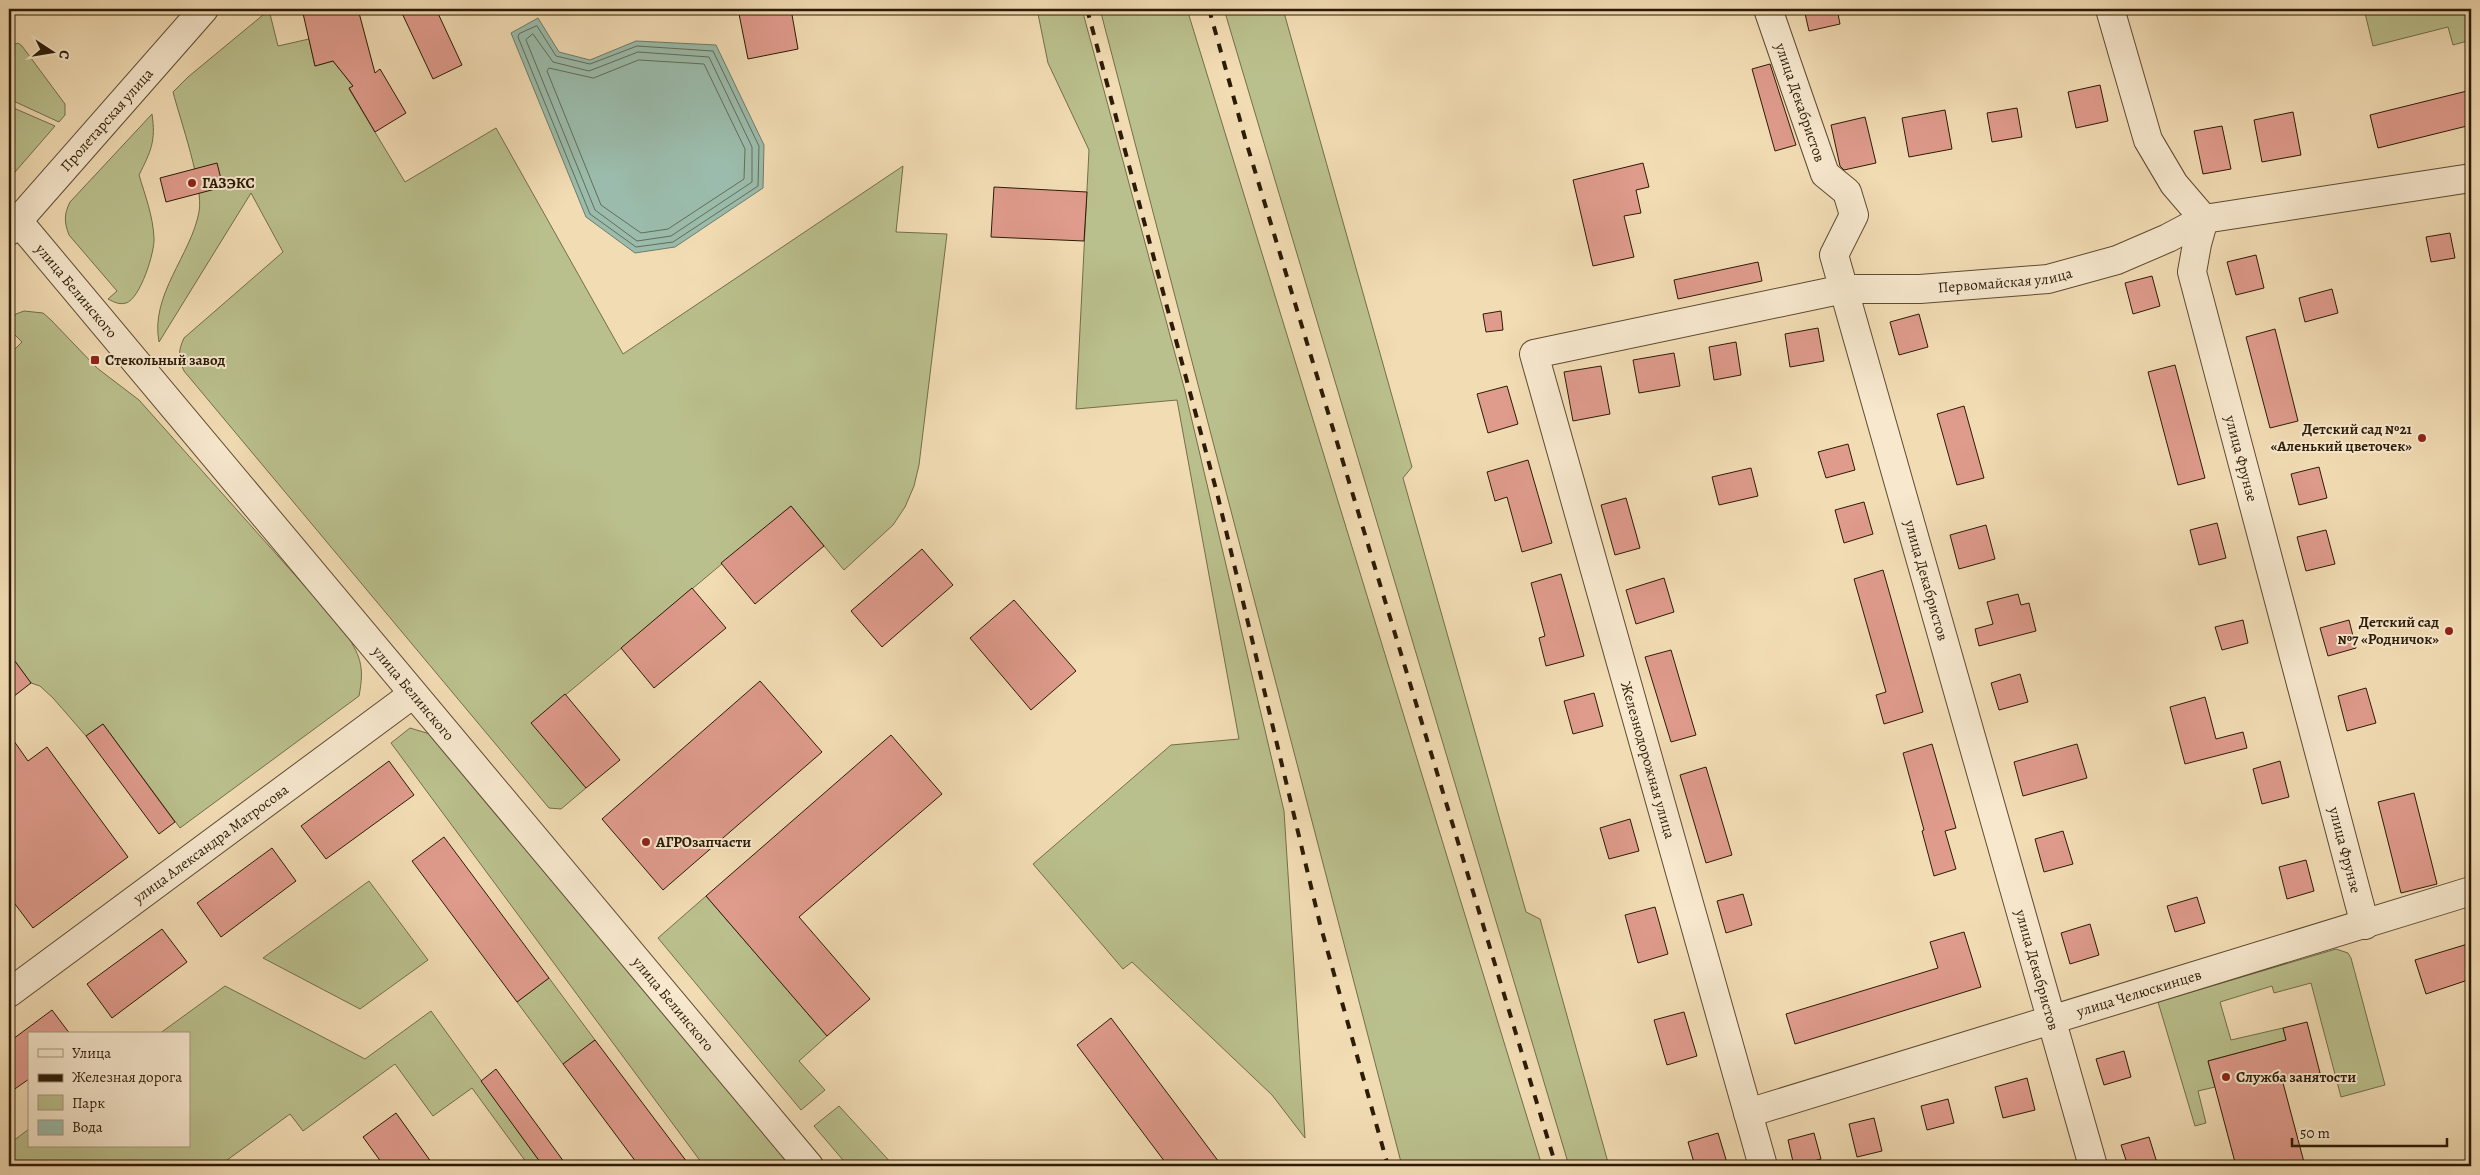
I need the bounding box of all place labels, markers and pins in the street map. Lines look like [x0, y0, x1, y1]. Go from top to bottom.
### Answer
place label: ГАЗЭКС [202, 173, 255, 193]
marker: ГАЗЭКС [186, 177, 198, 189]
place label: Стекольный завод [105, 350, 226, 370]
marker: Стекольный завод [89, 354, 101, 366]
place label: Детский сад №21 «Аленький цветочек» [2270, 419, 2413, 456]
marker: Детский сад №21 «Аленький цветочек» [2416, 432, 2428, 444]
place label: Детский сад №7 «Родничок» [2337, 612, 2439, 649]
marker: Детский сад №7 «Родничок» [2443, 625, 2455, 637]
place label: АГРОзапчасти [655, 832, 751, 852]
marker: АГРОзапчасти [640, 836, 652, 848]
place label: Служба занятости [2236, 1067, 2356, 1087]
marker: Служба занятости [2220, 1071, 2232, 1083]

